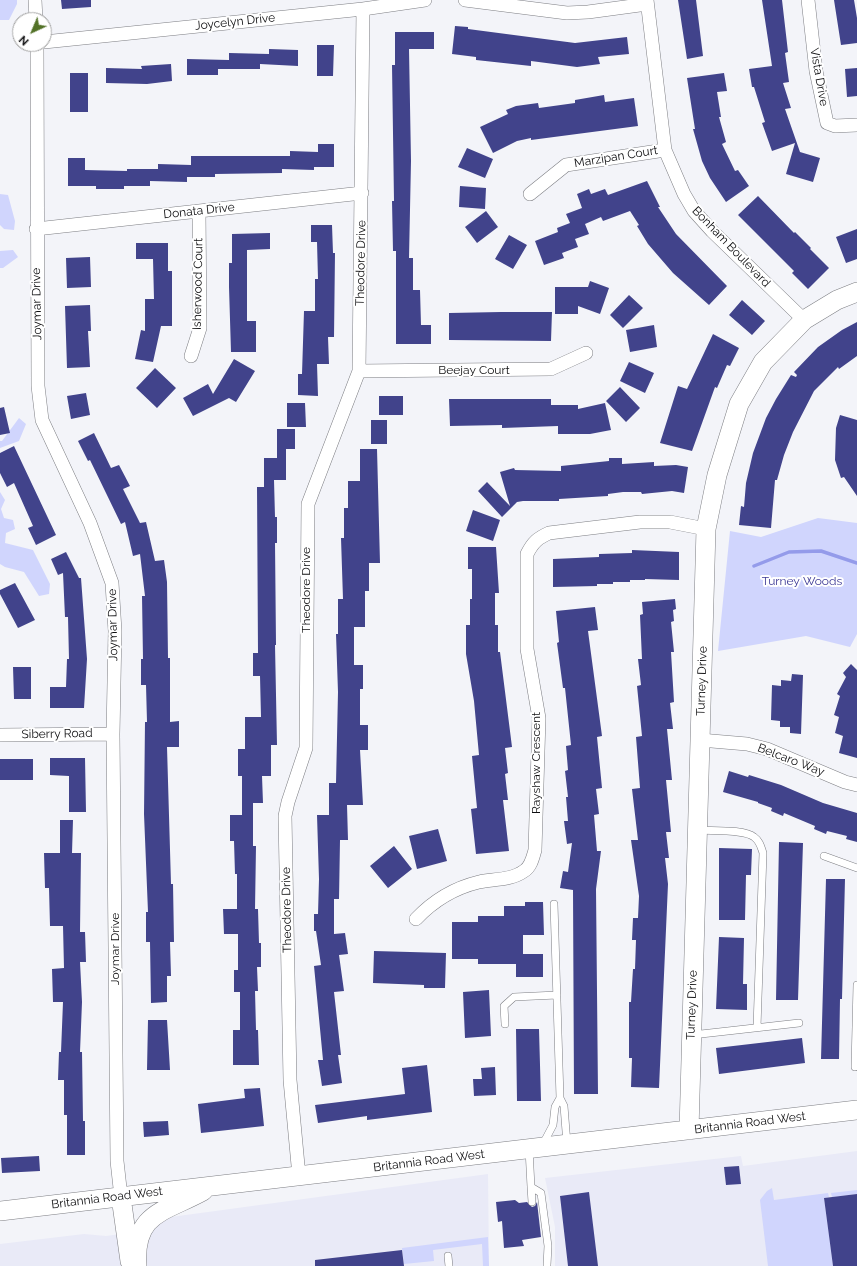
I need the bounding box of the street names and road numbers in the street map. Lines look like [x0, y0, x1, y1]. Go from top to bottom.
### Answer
street label: Joycelyn Drive [194, 11, 276, 33]
street label: Vista Drive [807, 47, 831, 107]
street label: Marzipan Court [573, 143, 659, 171]
street label: Donata Drive [163, 200, 235, 222]
street label: Bonham Boulevard [689, 204, 773, 290]
street label: Theodore Drive [353, 220, 369, 306]
street label: Isherwood Court [190, 238, 206, 330]
street label: Joymar Drive [29, 268, 45, 340]
street label: Beejay Court [438, 363, 510, 377]
street label: Theodore Drive [299, 547, 313, 633]
street label: Joymar Drive [105, 589, 121, 661]
street label: Turney Drive [694, 646, 710, 716]
street label: Rayshaw Crescent [529, 712, 543, 814]
street label: Siberry Road [21, 726, 93, 742]
street label: Belcaro Way [756, 741, 826, 779]
street label: Theodore Drive [279, 867, 295, 953]
street label: Joymar Drive [108, 913, 122, 985]
street label: Turney Drive [684, 970, 700, 1040]
street label: Britannia Road West [694, 1109, 806, 1137]
street label: Britannia Road West [373, 1147, 485, 1175]
street label: Britannia Road West [51, 1184, 163, 1212]

